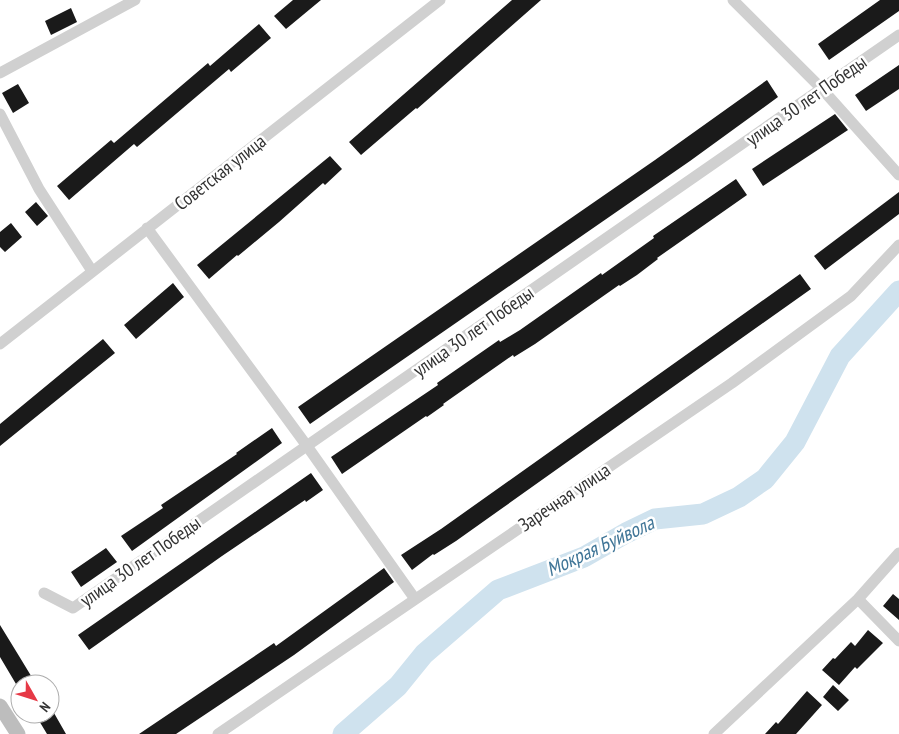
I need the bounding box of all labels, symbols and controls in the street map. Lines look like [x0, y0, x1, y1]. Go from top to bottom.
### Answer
street label: улица 30 лет Победы [741, 49, 871, 151]
street label: Советская улица [169, 129, 271, 215]
street label: улица 30 лет Победы [408, 280, 538, 382]
street label: Заречная улица [514, 458, 614, 536]
water label: Мокрая Буйвола [542, 509, 659, 582]
street label: улица 30 лет Победы [75, 510, 205, 612]
north arrow [10, 674, 60, 724]
text: N [36, 699, 54, 716]

